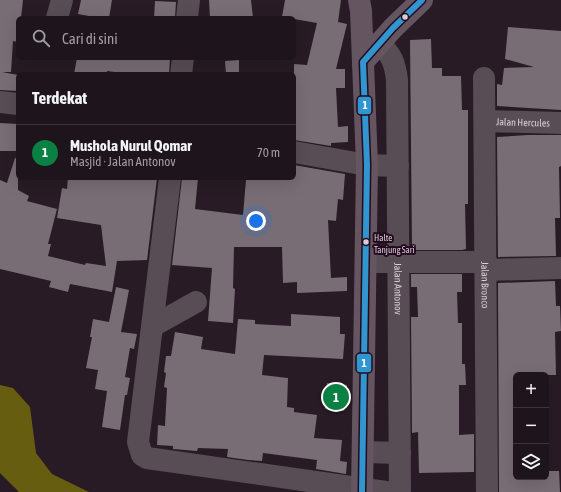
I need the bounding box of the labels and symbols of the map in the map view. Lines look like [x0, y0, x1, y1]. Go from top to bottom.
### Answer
unlabelled marker [400, 12, 410, 22]
line badge: 1 [357, 96, 372, 115]
text: 1 [362, 99, 368, 111]
street label: Jalan Hercules [496, 116, 551, 129]
your location [246, 211, 266, 231]
place label: Halte Tanjung Sari [374, 233, 414, 255]
marker: Halte Tanjung Sari [361, 237, 371, 247]
street label: Jalan Bronco [479, 261, 491, 309]
street label: Jalan Antonov [392, 263, 404, 315]
line badge: 1 [356, 353, 372, 373]
text: 1 [361, 357, 367, 369]
pin: 1 [323, 382, 349, 412]

